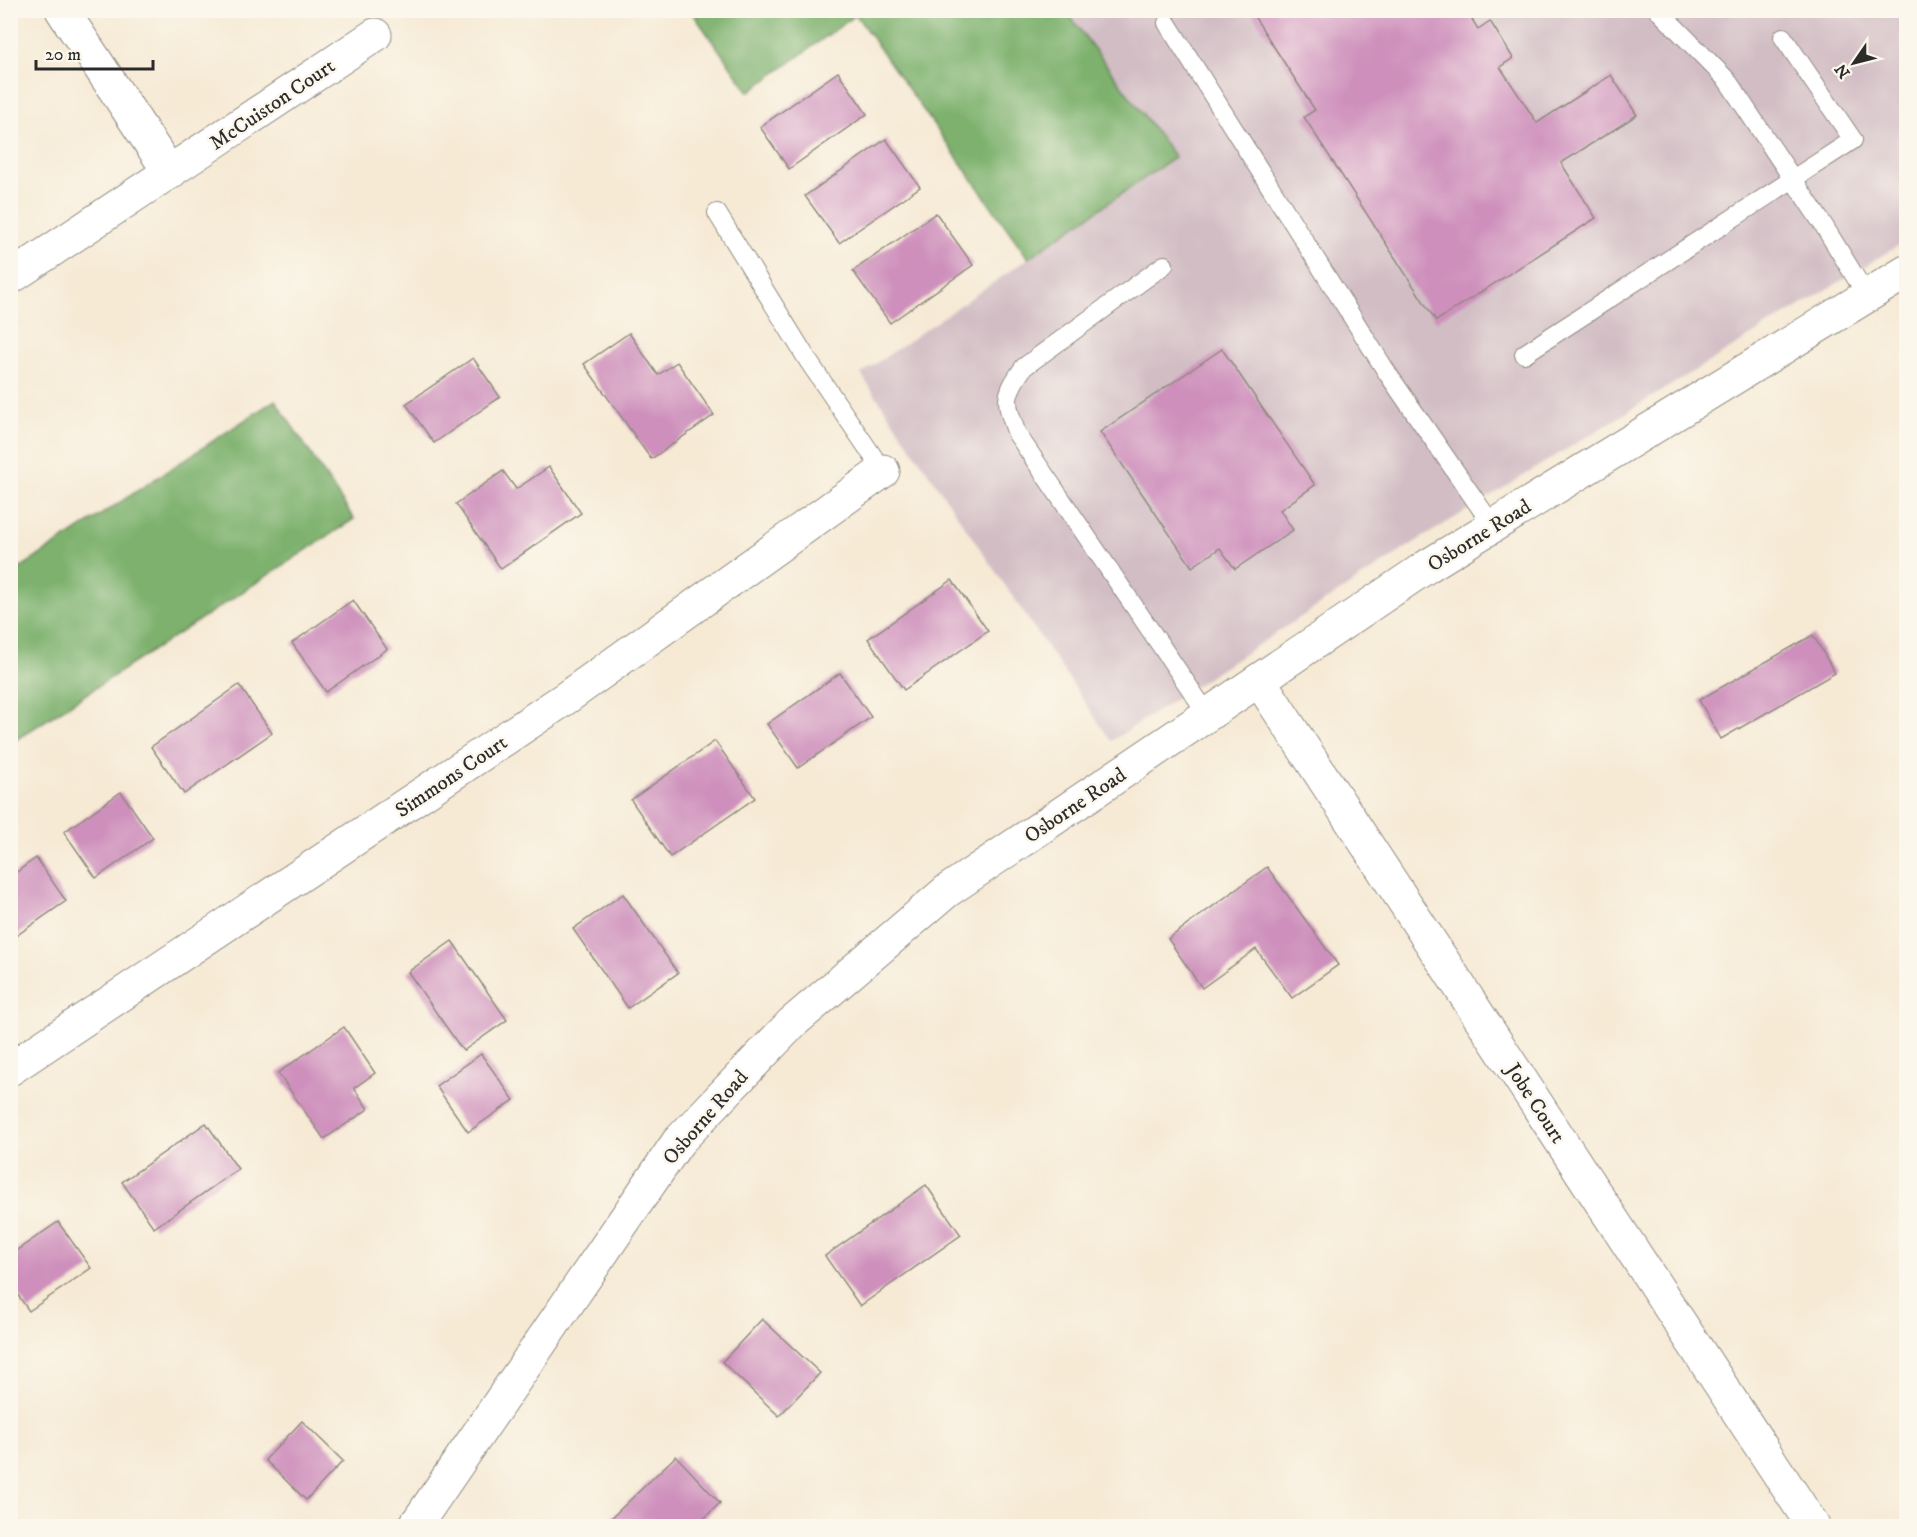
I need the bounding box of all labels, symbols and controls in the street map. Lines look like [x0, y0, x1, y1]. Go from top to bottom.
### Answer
scale bar [36, 33, 153, 71]
north arrow [1824, 33, 1884, 93]
text: 20 m [45, 44, 81, 66]
street label: McCuiston Court [205, 53, 340, 156]
text: N [1831, 60, 1854, 82]
street label: Osborne Road [1423, 493, 1537, 578]
street label: Simmons Court [391, 730, 513, 824]
street label: Osborne Road [1020, 762, 1132, 849]
street label: Jobe Court [1499, 1057, 1571, 1149]
street label: Osborne Road [657, 1064, 754, 1170]

